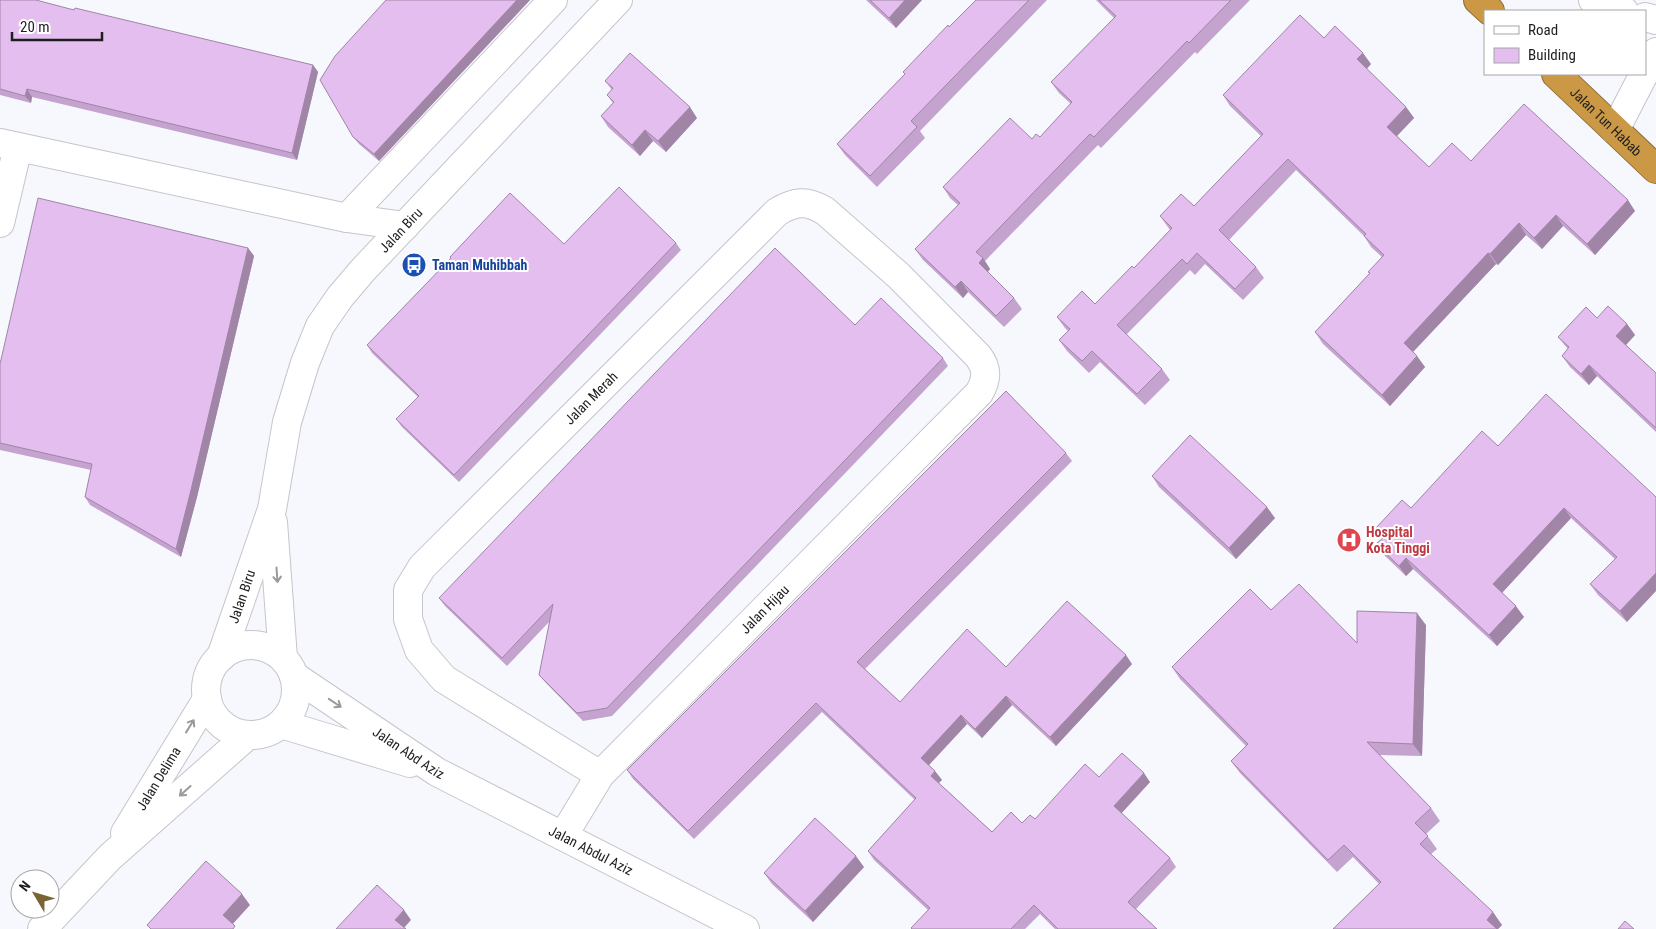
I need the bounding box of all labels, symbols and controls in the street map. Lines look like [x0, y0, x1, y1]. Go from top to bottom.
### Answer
scale bar [12, 10, 102, 42]
legend [1484, 10, 1646, 75]
text: 20 m [20, 18, 50, 36]
text: Road [1528, 21, 1558, 39]
text: Building [1528, 46, 1576, 64]
street label: Jalan Tun Habab [1567, 84, 1645, 159]
street label: Jalan Biru [376, 204, 425, 256]
bus stop icon: Taman Muhibbah [401, 252, 427, 278]
place label: Taman Muhibbah [432, 257, 528, 273]
street label: Jalan Merah [561, 368, 621, 428]
place label: Hospital Kota Tinggi [1366, 524, 1430, 556]
hospital icon: Hospital Kota Tinggi [1336, 527, 1362, 553]
one-way arrow [272, 567, 282, 583]
street label: Jalan Biru [225, 568, 258, 625]
street label: Jalan Hijau [737, 581, 792, 637]
one-way arrow [327, 699, 341, 709]
one-way arrow [186, 720, 196, 734]
street label: Jalan Abd Aziz [370, 723, 447, 782]
street label: Jalan Delima [133, 744, 184, 813]
one-way arrow [179, 785, 192, 796]
street label: Jalan Abdul Aziz [546, 822, 636, 879]
north arrow [10, 869, 60, 919]
text: N [16, 878, 34, 894]

